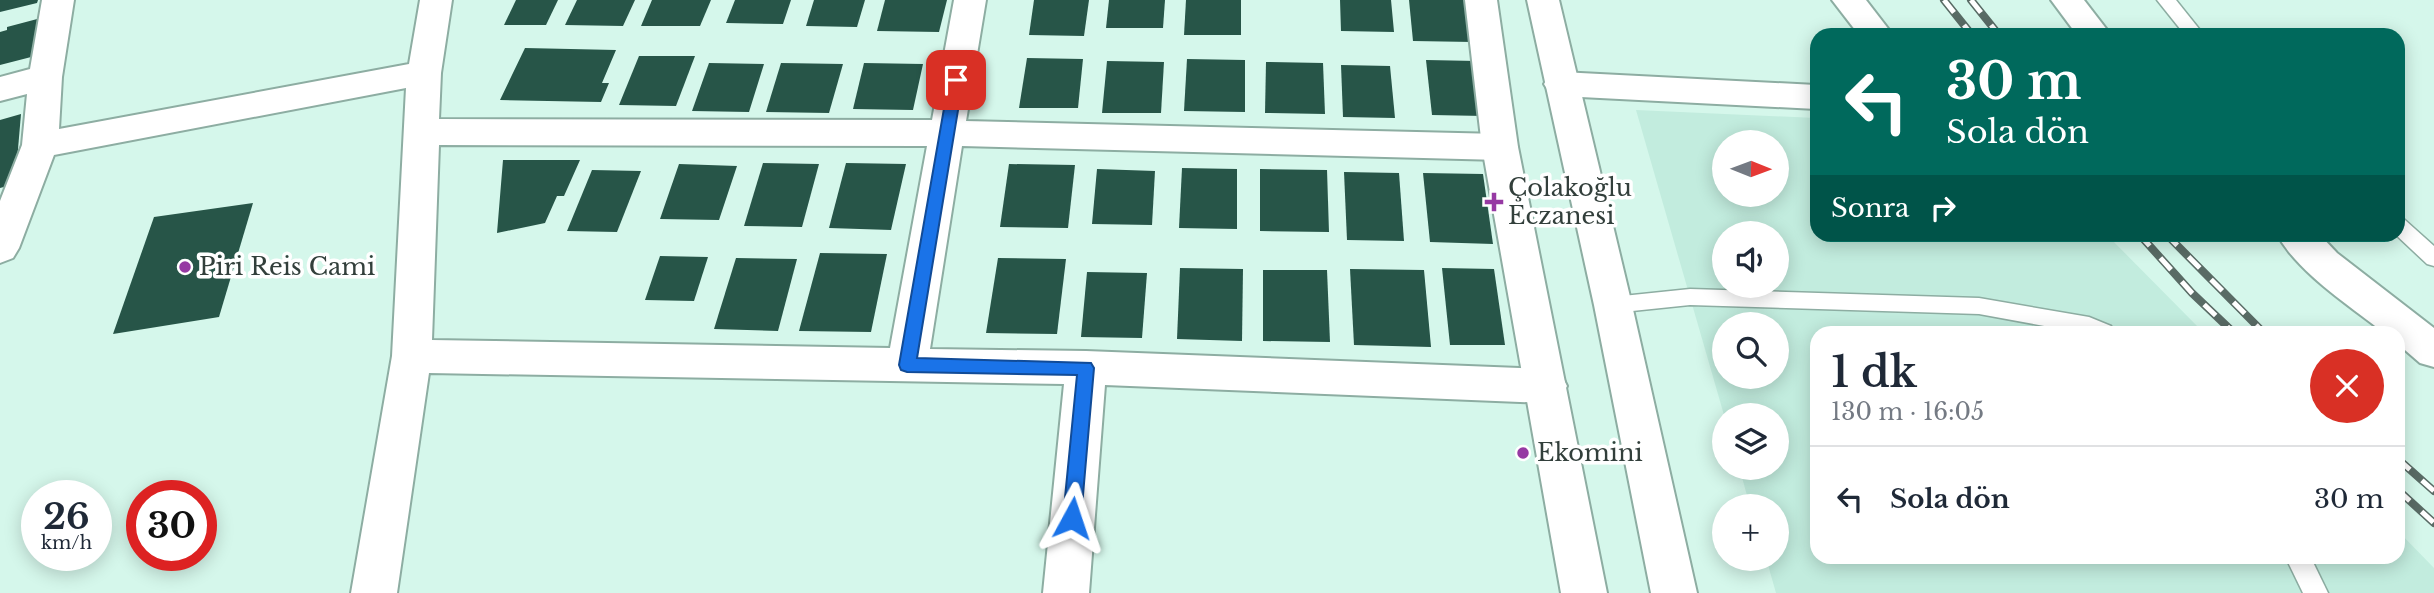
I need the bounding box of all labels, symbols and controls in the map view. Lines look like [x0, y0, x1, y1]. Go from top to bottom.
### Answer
pin [926, 50, 986, 110]
text: 30 m [1946, 51, 2081, 112]
icon: left [1831, 56, 1922, 147]
icon: arrive [937, 61, 975, 99]
text: Sola dön [1946, 112, 2089, 152]
north arrow [1712, 130, 1788, 206]
map controls [1712, 130, 1789, 571]
place label: Çolakoğlu Eczanesi [1508, 173, 1632, 230]
icon: right [1924, 189, 1962, 227]
text: Sonra [1831, 192, 1910, 224]
marker: Çolakoğlu Eczanesi [1486, 194, 1502, 210]
button: sound [1712, 221, 1789, 298]
place label: Piri Reis Cami [199, 252, 375, 281]
marker: Piri Reis Cami [177, 259, 193, 275]
button: search [1712, 312, 1789, 389]
text: 1 dk [1831, 346, 1917, 398]
button: close [2310, 349, 2384, 423]
text: 130 m · 16:05 [1831, 398, 1984, 426]
button: layers [1712, 403, 1789, 480]
place label: Ekomini [1537, 438, 1643, 467]
marker: Ekomini [1515, 445, 1531, 461]
speed limit sign: 30 [126, 480, 217, 571]
icon: left [1831, 480, 1869, 518]
position arrow [1035, 481, 1109, 555]
text: Sola dön [1890, 483, 2010, 515]
text: 30 m [2314, 483, 2384, 515]
button: + [1712, 494, 1789, 571]
text: 26 [43, 495, 90, 538]
text: km/h [41, 532, 92, 554]

